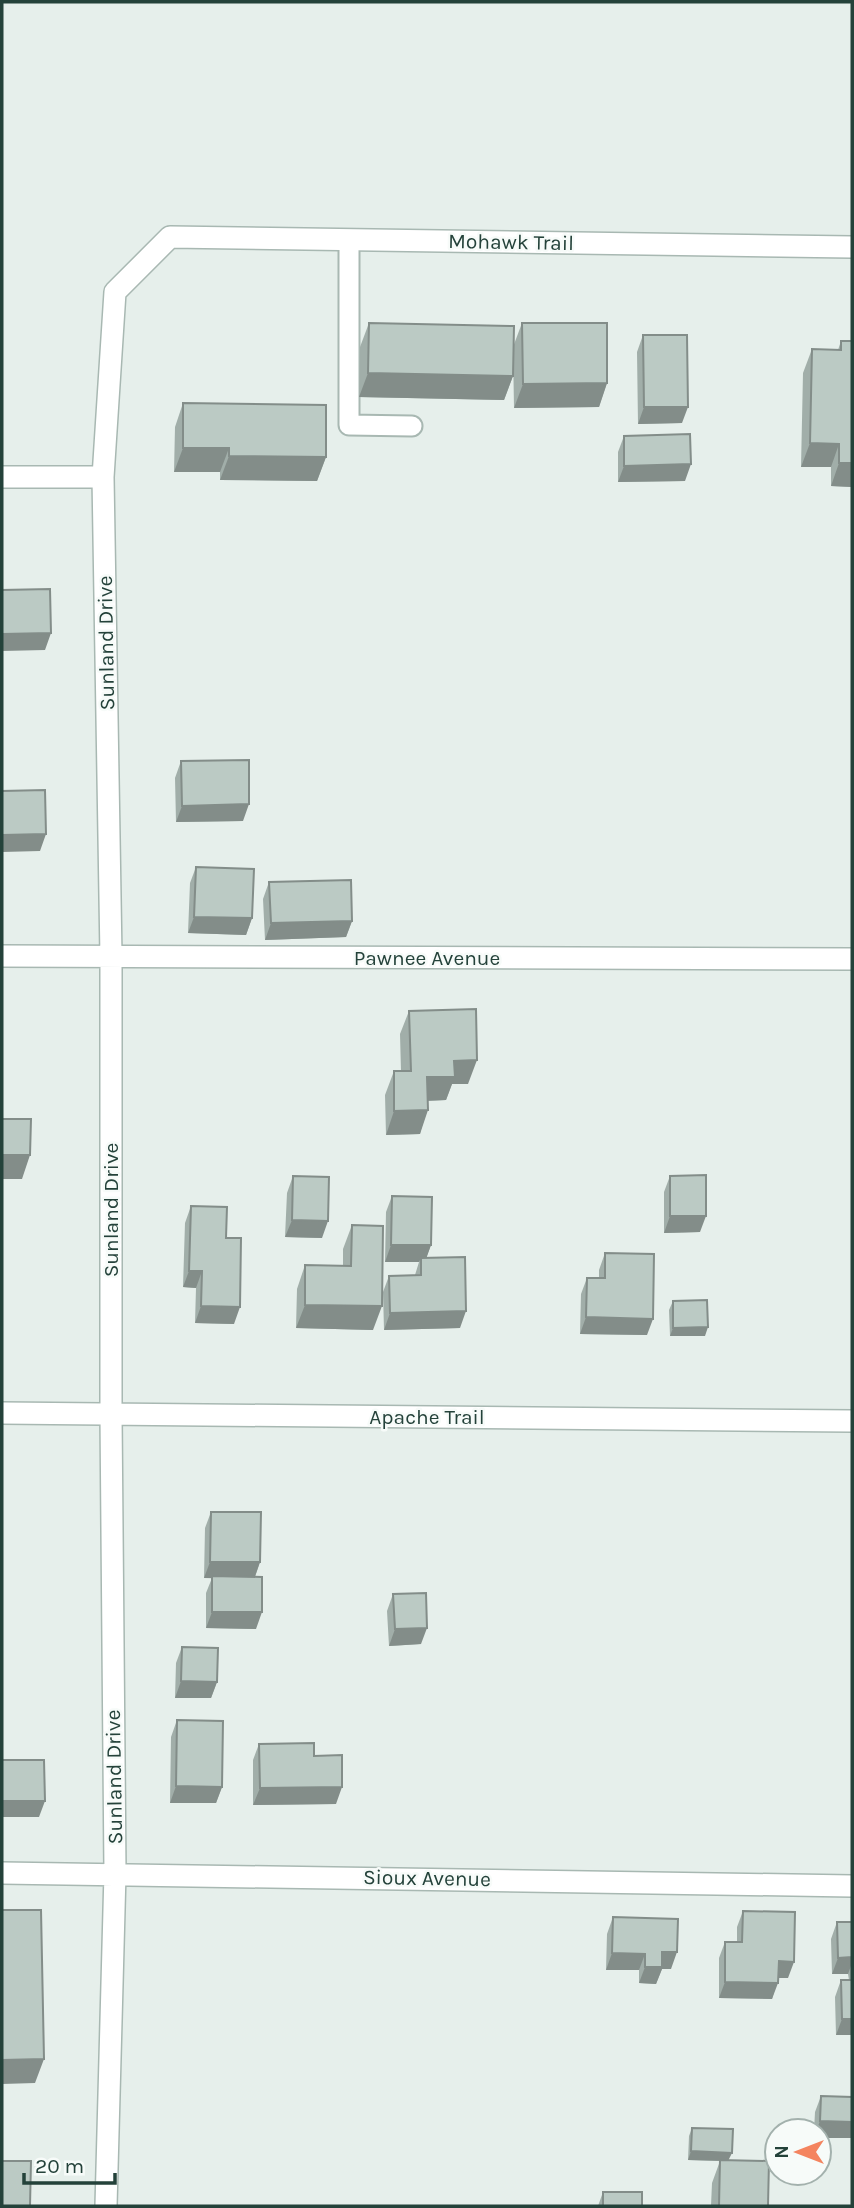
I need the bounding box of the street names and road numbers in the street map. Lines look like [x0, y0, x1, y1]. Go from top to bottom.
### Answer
street label: Mohawk Trail [448, 229, 574, 255]
street label: Sunland Drive [93, 575, 119, 711]
street label: Pawnee Avenue [354, 946, 500, 970]
street label: Sunland Drive [99, 1143, 123, 1277]
street label: Apache Trail [369, 1405, 485, 1429]
street label: Sunland Drive [101, 1709, 127, 1845]
street label: Sioux Avenue [363, 1865, 491, 1891]

